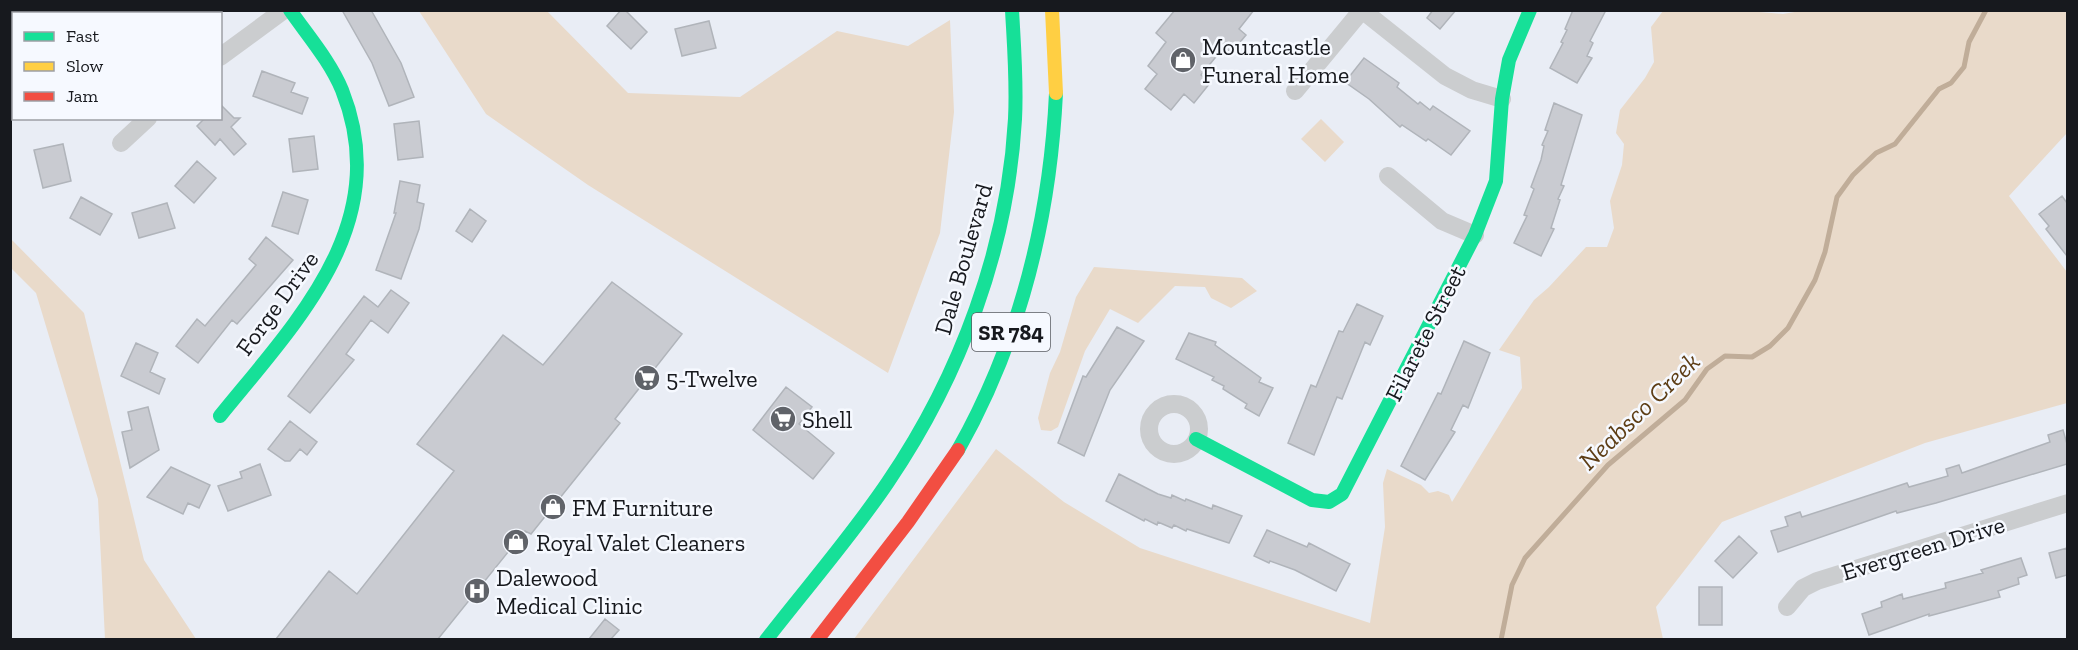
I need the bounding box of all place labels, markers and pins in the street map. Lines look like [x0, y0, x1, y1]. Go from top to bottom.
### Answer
place label: Mountcastle Funeral Home [1202, 32, 1349, 89]
shop icon: Mountcastle Funeral Home [1168, 45, 1198, 75]
supermarket icon: 5-Twelve [632, 363, 662, 393]
place label: 5-Twelve [666, 364, 758, 393]
supermarket icon: Shell [768, 404, 798, 434]
place label: Shell [802, 405, 852, 434]
shop icon: FM Furniture [538, 492, 568, 522]
place label: FM Furniture [572, 493, 713, 522]
shop icon: Royal Valet Cleaners [501, 527, 531, 557]
place label: Royal Valet Cleaners [536, 528, 745, 557]
place label: Dalewood Medical Clinic [496, 563, 642, 620]
hospital icon: Dalewood Medical Clinic [462, 576, 492, 606]

